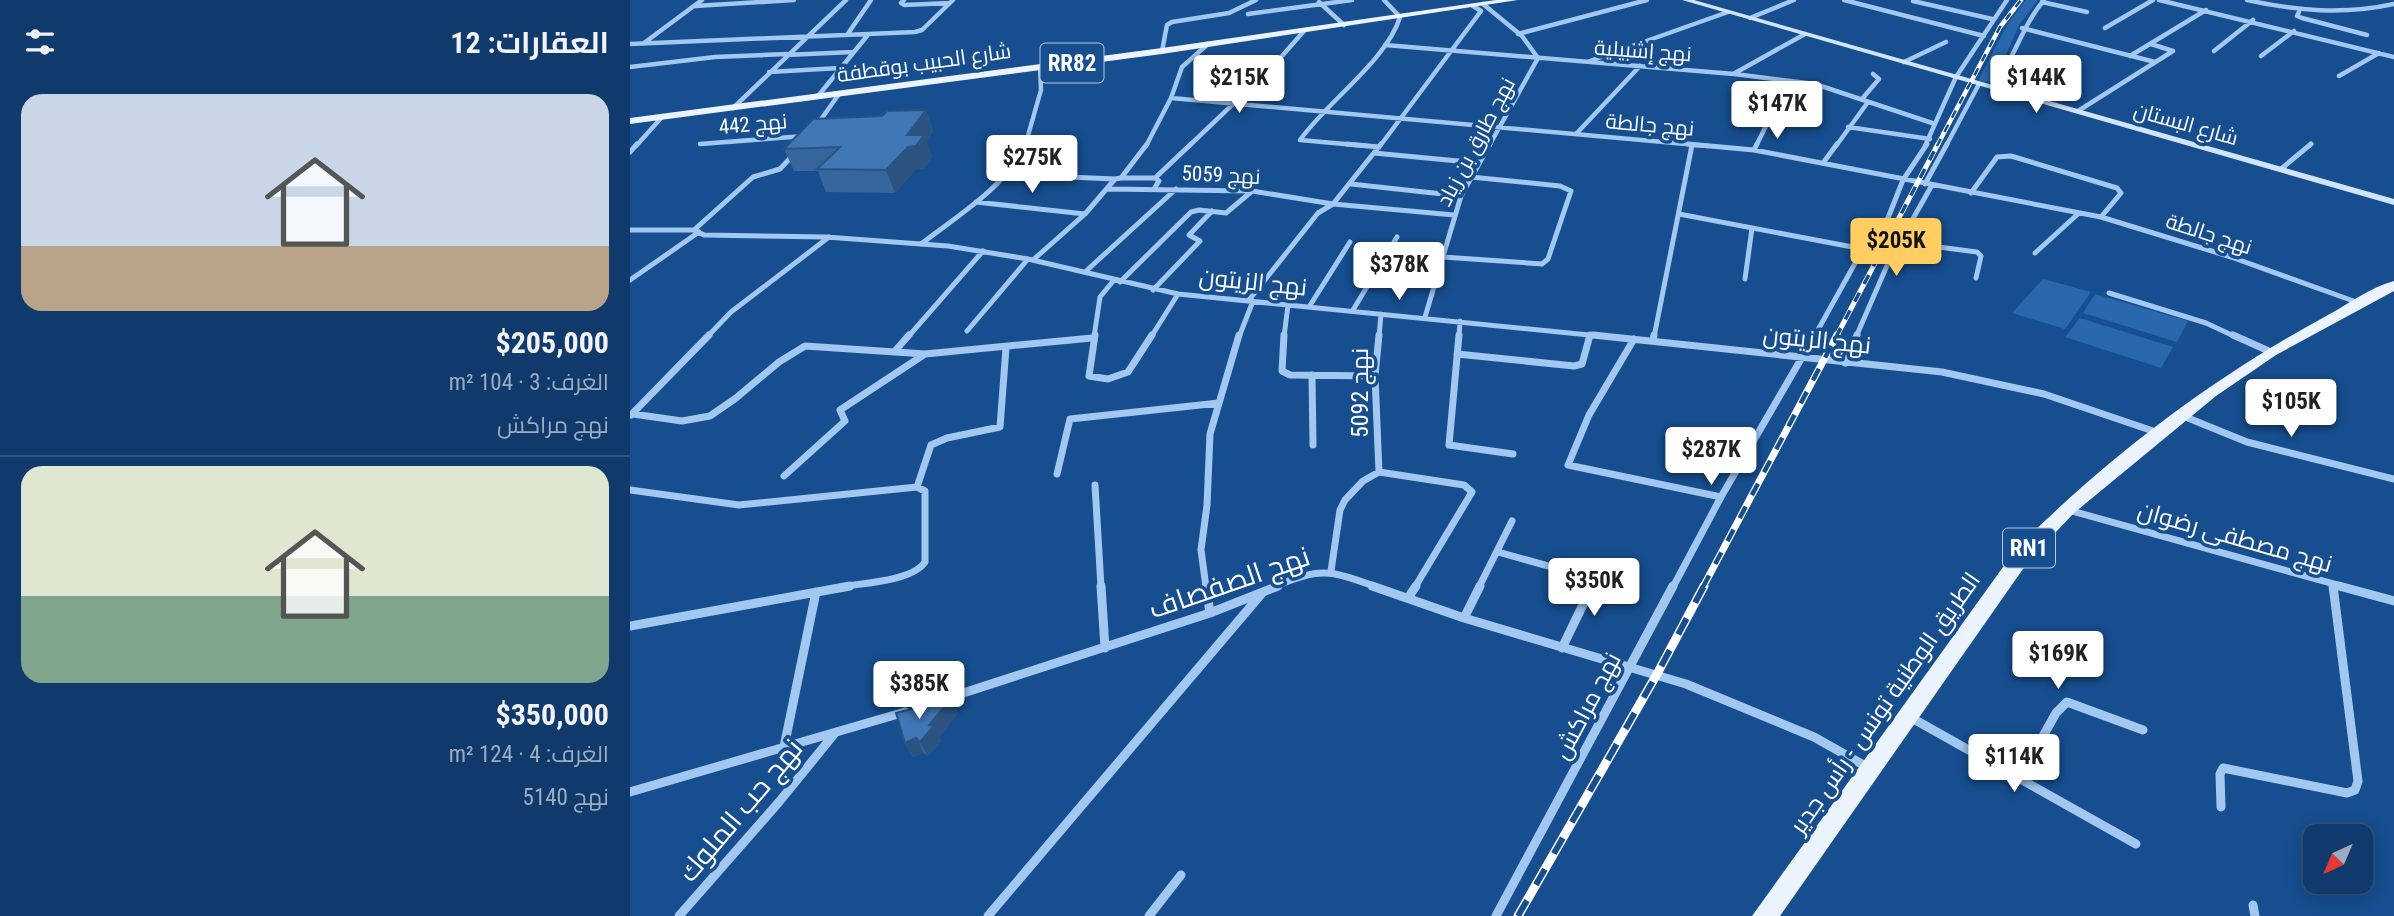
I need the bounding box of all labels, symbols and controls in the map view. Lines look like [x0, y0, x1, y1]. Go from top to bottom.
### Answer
icon: filters [21, 23, 59, 61]
text: العقارات: 12 [450, 25, 609, 60]
street label: نهج إشبيلية [1593, 36, 1693, 68]
street label: شارع الحبيب بوقطفة [835, 39, 1013, 89]
road number: RR82 [1040, 44, 1104, 82]
pin: $215K [1190, 55, 1288, 115]
pin: $144K [1987, 55, 2085, 115]
text: $215K [1209, 64, 1269, 91]
text: $144K [2006, 64, 2066, 91]
street label: نهج طارق بن زياد [1432, 74, 1522, 211]
pin: $147K [1728, 82, 1826, 141]
text: $147K [1747, 90, 1807, 117]
street label: شارع البستان [2130, 98, 2241, 152]
street label: نهج 442 [718, 109, 788, 141]
street label: نهج جالطة [1604, 109, 1695, 143]
pin: $275K [983, 136, 1081, 195]
icon: home [252, 139, 378, 265]
text: $275K [1002, 144, 1062, 171]
street label: نهج 5059 [1181, 161, 1261, 191]
street label: نهج جالطة [2162, 209, 2255, 261]
pin: $205K [1847, 218, 1945, 278]
text: $205K [1866, 227, 1926, 254]
pin: $378K [1350, 243, 1448, 302]
text: $378K [1369, 251, 1429, 278]
street label: نهج الزيتون [1197, 262, 1308, 304]
street label: نهج الزيتون [1761, 320, 1872, 362]
text: $205,000 [496, 325, 609, 360]
street label: نهج 5092 [1346, 348, 1376, 438]
text: الغرف: 3 · 104 m² [449, 369, 609, 396]
pin: $105K [2242, 380, 2340, 439]
text: $105K [2261, 388, 2321, 415]
text: نهج مراكش [497, 412, 609, 439]
pin: $287K [1662, 428, 1760, 487]
text: $287K [1681, 436, 1741, 463]
street label: نهج مصطفى رضوان [2134, 496, 2335, 580]
icon: home [252, 511, 378, 637]
road number: RN1 [2003, 528, 2055, 568]
street label: نهج الصفصاف [1144, 540, 1315, 627]
pin: $350K [1545, 558, 1643, 618]
street label: الطريق الوطنية تونس - رأس جدير [1781, 566, 1987, 841]
text: $350K [1564, 567, 1624, 594]
pin: $169K [2009, 632, 2107, 691]
text: $169K [2028, 640, 2088, 667]
street label: نهج مراكش [1547, 648, 1629, 765]
pin: $385K [870, 662, 968, 721]
text: $385K [889, 670, 949, 697]
text: $350,000 [496, 697, 609, 732]
street label: نهج حب الملوك [671, 732, 811, 890]
pin: $114K [1965, 734, 2063, 794]
text: الغرف: 4 · 124 m² [449, 741, 609, 768]
text: $114K [1984, 743, 2044, 770]
text: نهج 5140 [523, 784, 609, 811]
north arrow [2303, 824, 2373, 894]
map controls [2303, 824, 2373, 894]

